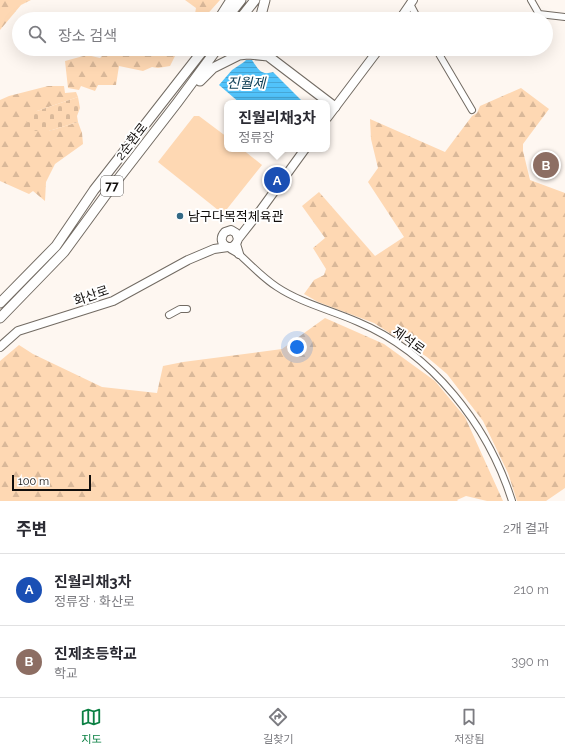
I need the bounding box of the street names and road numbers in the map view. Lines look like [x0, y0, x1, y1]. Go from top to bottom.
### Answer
street label: 2순환로 [112, 120, 150, 163]
road number: 77 [101, 176, 123, 196]
street label: 화산로 [72, 283, 111, 308]
street label: 제석로 [390, 324, 428, 357]

